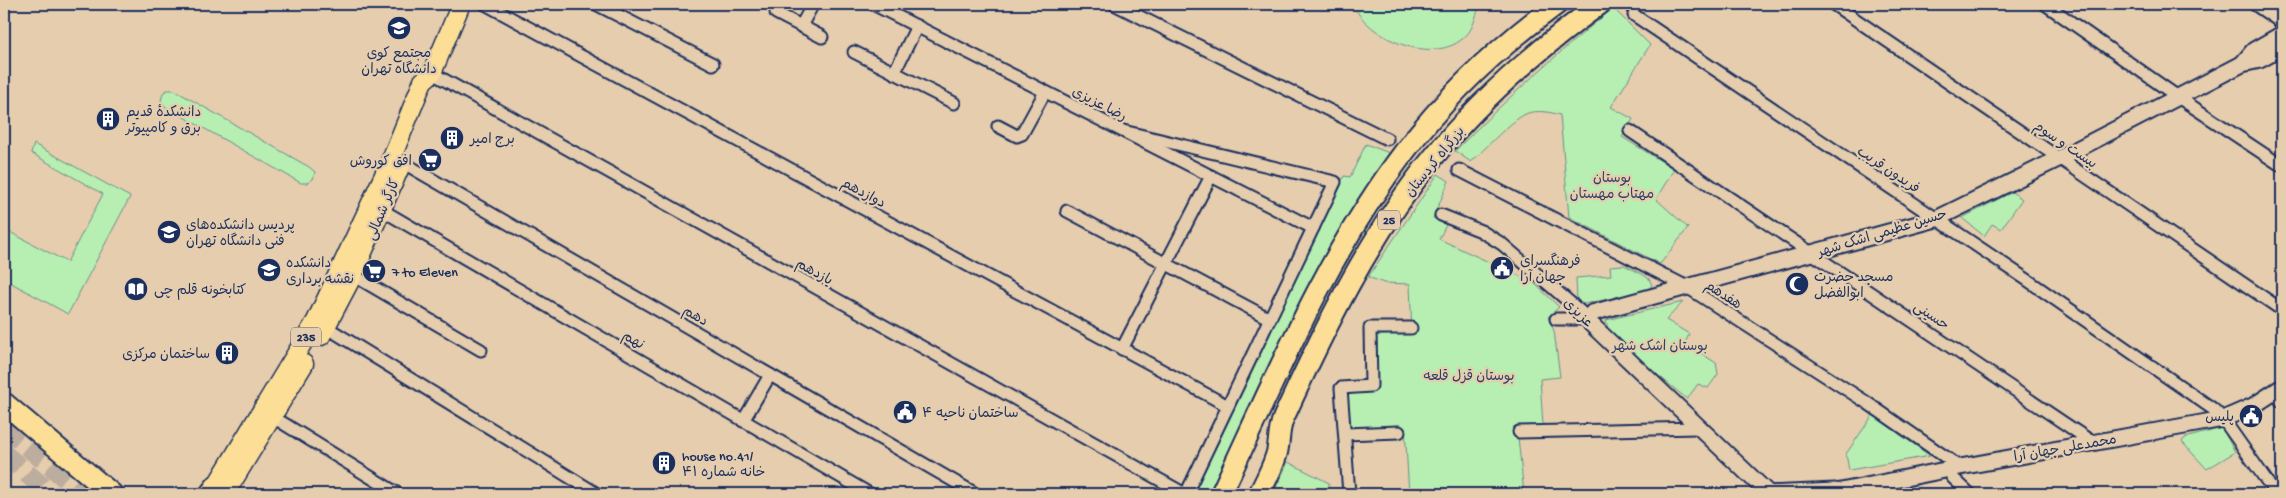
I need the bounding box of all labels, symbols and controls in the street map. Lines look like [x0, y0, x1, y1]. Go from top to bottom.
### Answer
school or university icon: مجتمع کوی دانشگاه تهران [386, 15, 412, 41]
place label: مجتمع کوی دانشگاه تهران [361, 46, 437, 79]
street label: رضا عزیزی [1069, 84, 1129, 126]
place label: دانشکدهٔ قدیم برق و کامپیوتر [125, 104, 201, 138]
building icon: دانشکدهٔ قدیم برق و کامپیوتر [95, 106, 121, 132]
street label: بیست و سوم [2029, 119, 2100, 174]
street label: بزرگراه کردستان [1401, 123, 1469, 201]
building icon: برج امیر [439, 125, 465, 151]
place label: برج امیر [469, 132, 515, 149]
street label: فریدون قریب [1853, 144, 1922, 198]
supermarket icon: افق کوروش [417, 147, 443, 173]
place label: افق کوروش [350, 154, 412, 171]
park label: بوستان مهتاب مهستان [1570, 171, 1654, 204]
street label: کارگر شمالی [362, 176, 405, 243]
street label: دوازدهم [838, 176, 888, 213]
street label: حسین عظیمی اشک شهر [1815, 207, 1950, 262]
road number: 25 [1378, 210, 1400, 230]
place label: پردیس دانشکده‌های فنی دانشگاه تهران [186, 218, 295, 251]
school or university icon: پردیس دانشکده‌های فنی دانشگاه تهران [156, 219, 182, 245]
place label: فرهنگسرای جهان آرا [1520, 252, 1581, 287]
public building icon: فرهنگسرای جهان آرا [1489, 255, 1515, 281]
place label: دانشکده نقشه برداری [286, 256, 354, 289]
street label: یازدهم [792, 256, 835, 290]
school or university icon: دانشکده نقشه برداری [256, 257, 282, 283]
supermarket icon: 7 to Eleven [361, 258, 387, 284]
place label: 7 to Eleven [391, 265, 458, 282]
place label: مسجد حضرت ابوالفضل [1814, 270, 1893, 303]
mosque icon: مسجد حضرت ابوالفضل [1784, 271, 1810, 297]
library icon: کتابخونه قلم چی [123, 276, 149, 302]
street label: هفدهم [1701, 278, 1744, 314]
place label: کتابخونه قلم چی [154, 283, 246, 300]
street label: عزیزی [1559, 296, 1596, 332]
street label: حسینی [1910, 299, 1952, 335]
street label: دهم [679, 303, 710, 331]
road number: 235 [291, 328, 321, 347]
street label: نهم [619, 328, 647, 354]
park label: بوستان اشک شهر [1611, 339, 1708, 356]
building icon: ساختمان مرکزی [214, 340, 240, 366]
place label: ساختمان مرکزی [122, 347, 210, 364]
park label: بوستان قزل قلعه [1423, 369, 1515, 386]
public building icon: ساختمان ناحیه ۴ [892, 399, 918, 425]
public building icon: پلیس [2238, 403, 2264, 429]
place label: ساختمان ناحیه ۴ [922, 406, 1019, 423]
place label: پلیس [2205, 410, 2234, 427]
street label: محمدعلی جهان آرا [2012, 431, 2118, 467]
place label: house no.41/ خانه شماره ۴۱ [682, 449, 765, 482]
building icon: house no.41/ خانه شماره ۴۱ [651, 450, 677, 476]

